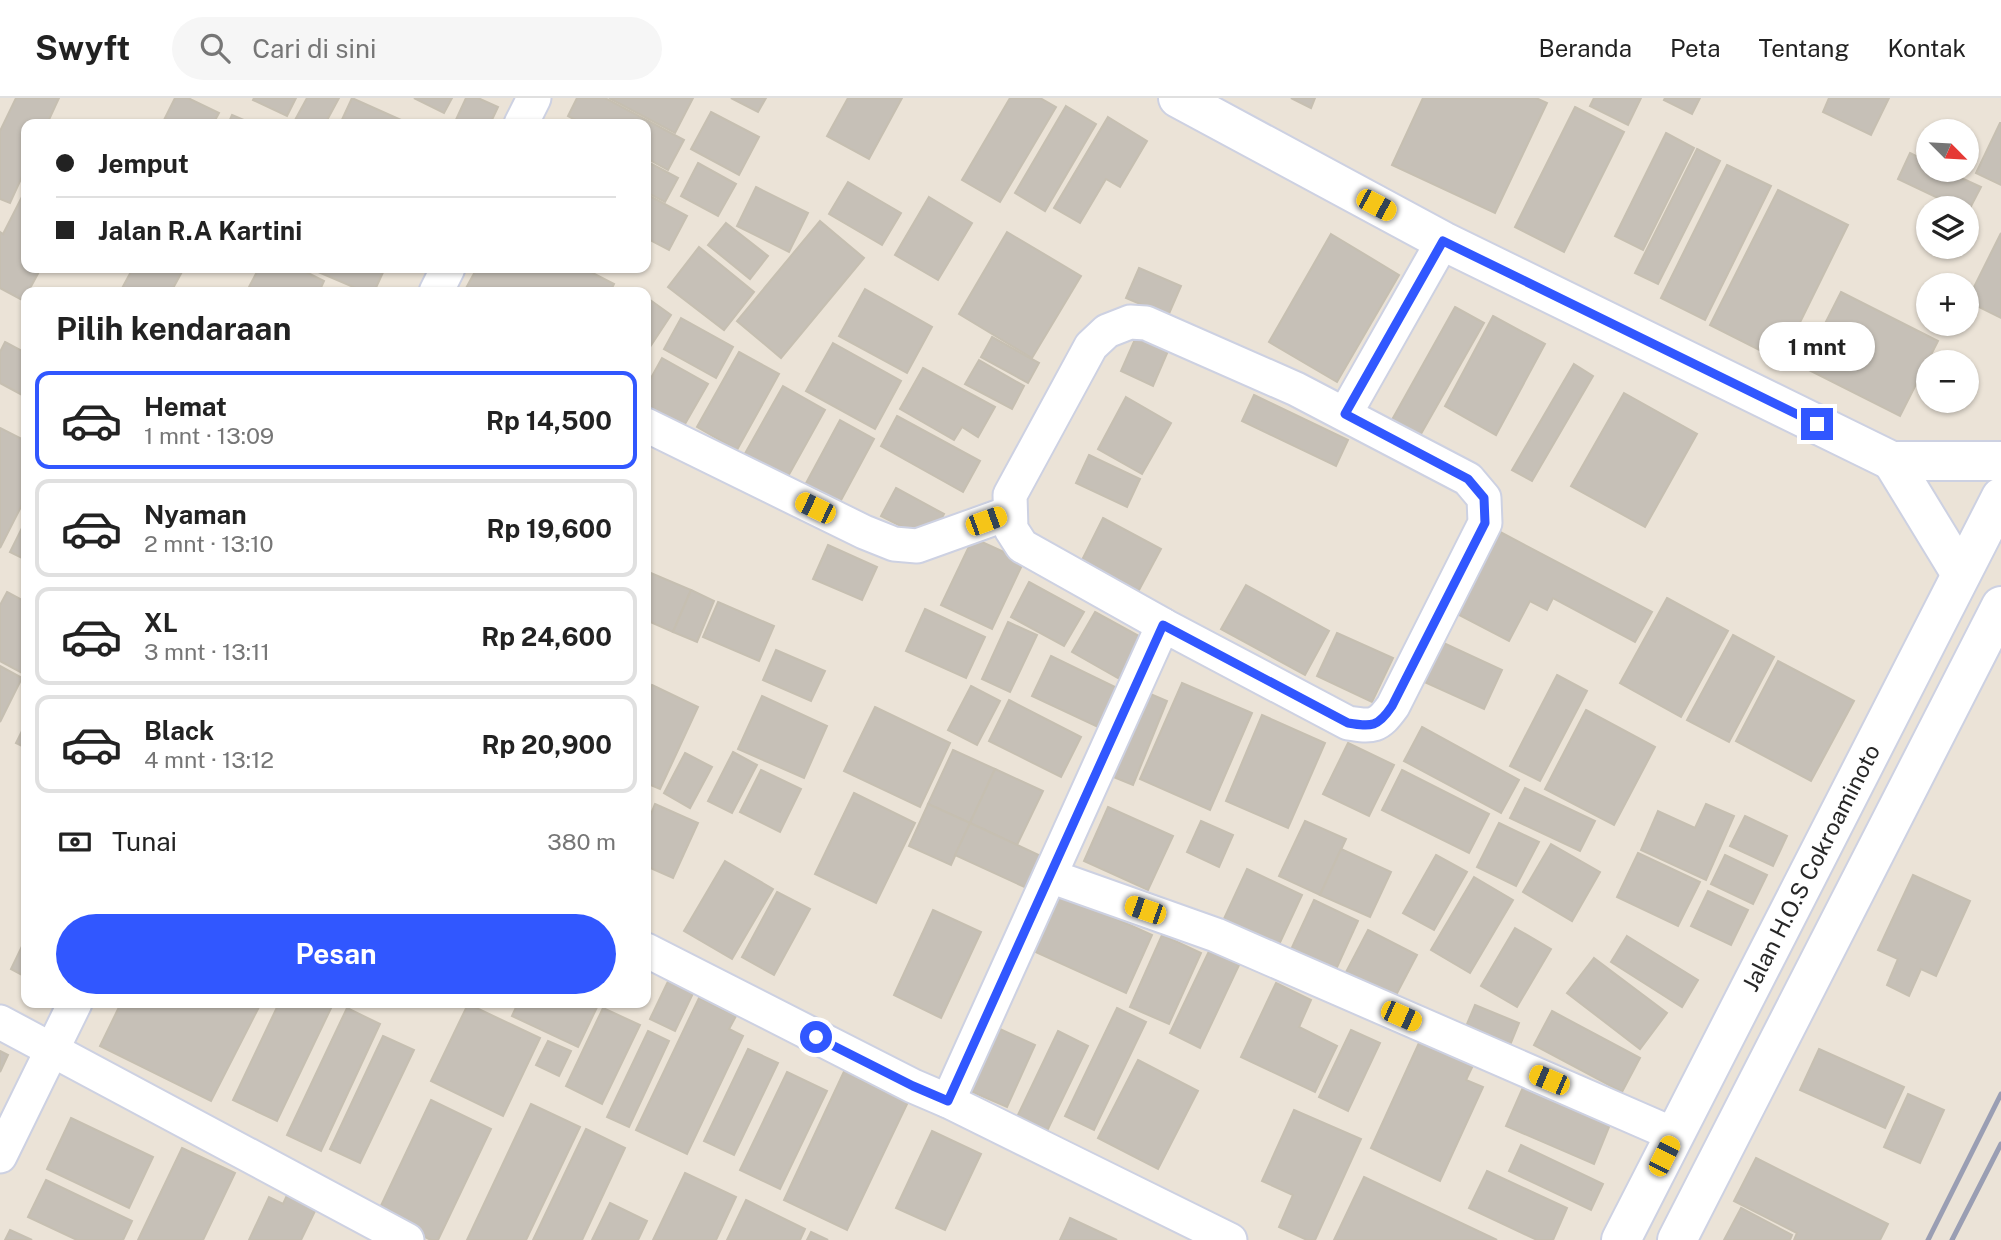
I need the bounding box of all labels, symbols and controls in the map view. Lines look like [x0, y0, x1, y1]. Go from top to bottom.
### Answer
search box [172, 17, 662, 80]
text: Swyft [35, 29, 130, 67]
icon: search [196, 29, 234, 67]
text: Cari di sini [252, 33, 377, 64]
text: Beranda [1538, 34, 1632, 62]
text: Peta [1670, 34, 1721, 62]
text: Tentang [1759, 34, 1849, 62]
text: Kontak [1887, 34, 1966, 62]
north arrow [1916, 119, 1979, 182]
map controls [1916, 119, 1979, 413]
text: Jemput [98, 148, 189, 179]
car [1353, 186, 1400, 224]
button: layers [1916, 196, 1979, 259]
text: Jalan R.A Kartini [98, 215, 302, 246]
button: + [1916, 273, 1979, 336]
text: Pilih kendaraan [56, 310, 291, 347]
callout: 1 mnt [1759, 322, 1875, 372]
text: 1 mnt [1788, 333, 1846, 360]
button: − [1916, 350, 1979, 413]
icon: car [60, 389, 123, 452]
text: Hemat [144, 391, 227, 422]
text: Rp 14,500 [486, 405, 612, 436]
route end [1801, 408, 1833, 440]
text: 1 mnt · 13:09 [144, 422, 274, 449]
car [792, 489, 839, 527]
icon: car [60, 497, 123, 560]
text: Nyaman [144, 499, 247, 530]
car [963, 504, 1010, 538]
text: Rp 19,600 [486, 513, 612, 544]
text: 2 mnt · 13:10 [144, 530, 274, 557]
icon: car [60, 605, 123, 668]
text: XL [144, 607, 178, 638]
text: Rp 24,600 [481, 621, 612, 652]
text: 3 mnt · 13:11 [144, 638, 270, 665]
icon: car [60, 713, 123, 776]
text: Black [144, 715, 214, 746]
text: Rp 20,900 [481, 729, 612, 760]
street label: Jalan H.O.S Cokroaminoto [1737, 740, 1885, 996]
text: 4 mnt · 13:12 [144, 746, 274, 773]
icon: cash [56, 823, 94, 861]
text: Tunai [112, 826, 177, 857]
text: 380 m [547, 828, 616, 855]
car [1122, 893, 1169, 927]
button: Pesan [56, 914, 616, 994]
car [1378, 998, 1425, 1034]
route start [800, 1021, 832, 1053]
car [1526, 1062, 1573, 1098]
car [1646, 1133, 1683, 1179]

